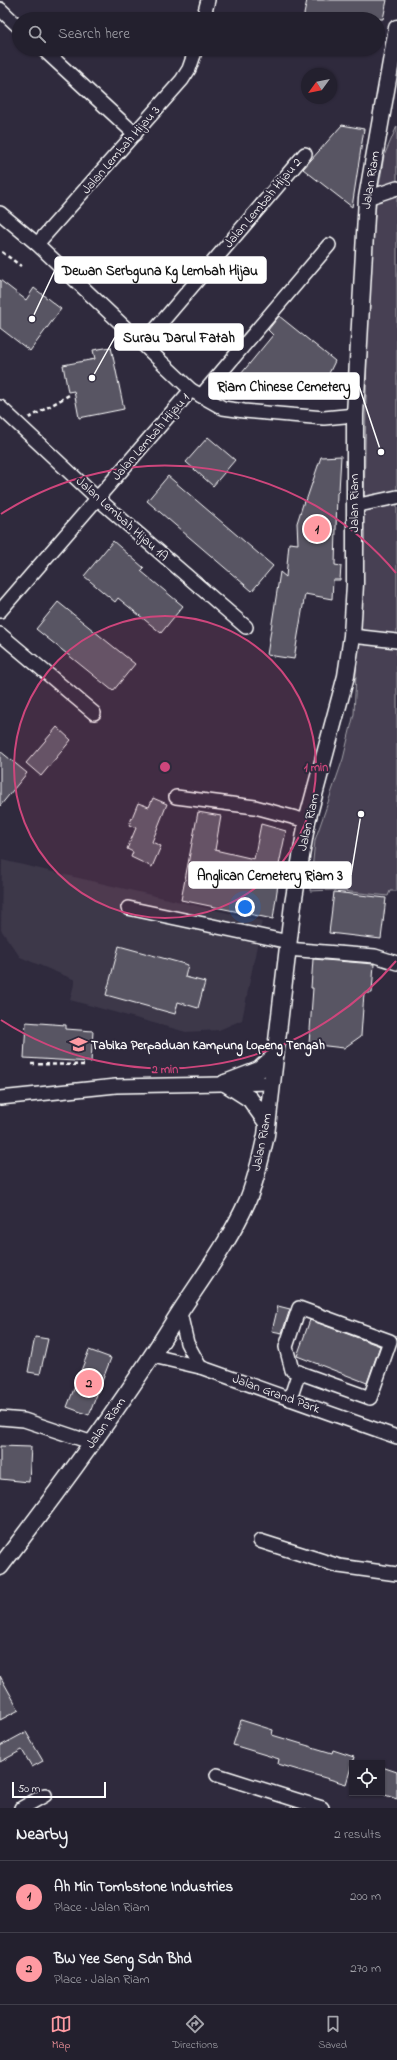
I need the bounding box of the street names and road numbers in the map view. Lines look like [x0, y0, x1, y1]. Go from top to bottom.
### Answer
street label: Jalan Lembah Hijau 3 [77, 102, 165, 198]
street label: Jalan Riam [357, 149, 385, 211]
street label: Jalan Lembah Hijau 2 [219, 153, 307, 252]
street label: Jalan Lembah Hijau 1 [108, 389, 194, 485]
street label: Jalan Lembah Hijau 1A [72, 472, 172, 566]
street label: Jalan Riam [345, 474, 364, 532]
street label: Jalan Riam [293, 791, 325, 853]
street label: Jalan Riam [247, 1111, 277, 1173]
street label: Jalan Grand Park [230, 1369, 323, 1419]
street label: Jalan Riam [81, 1393, 131, 1453]

